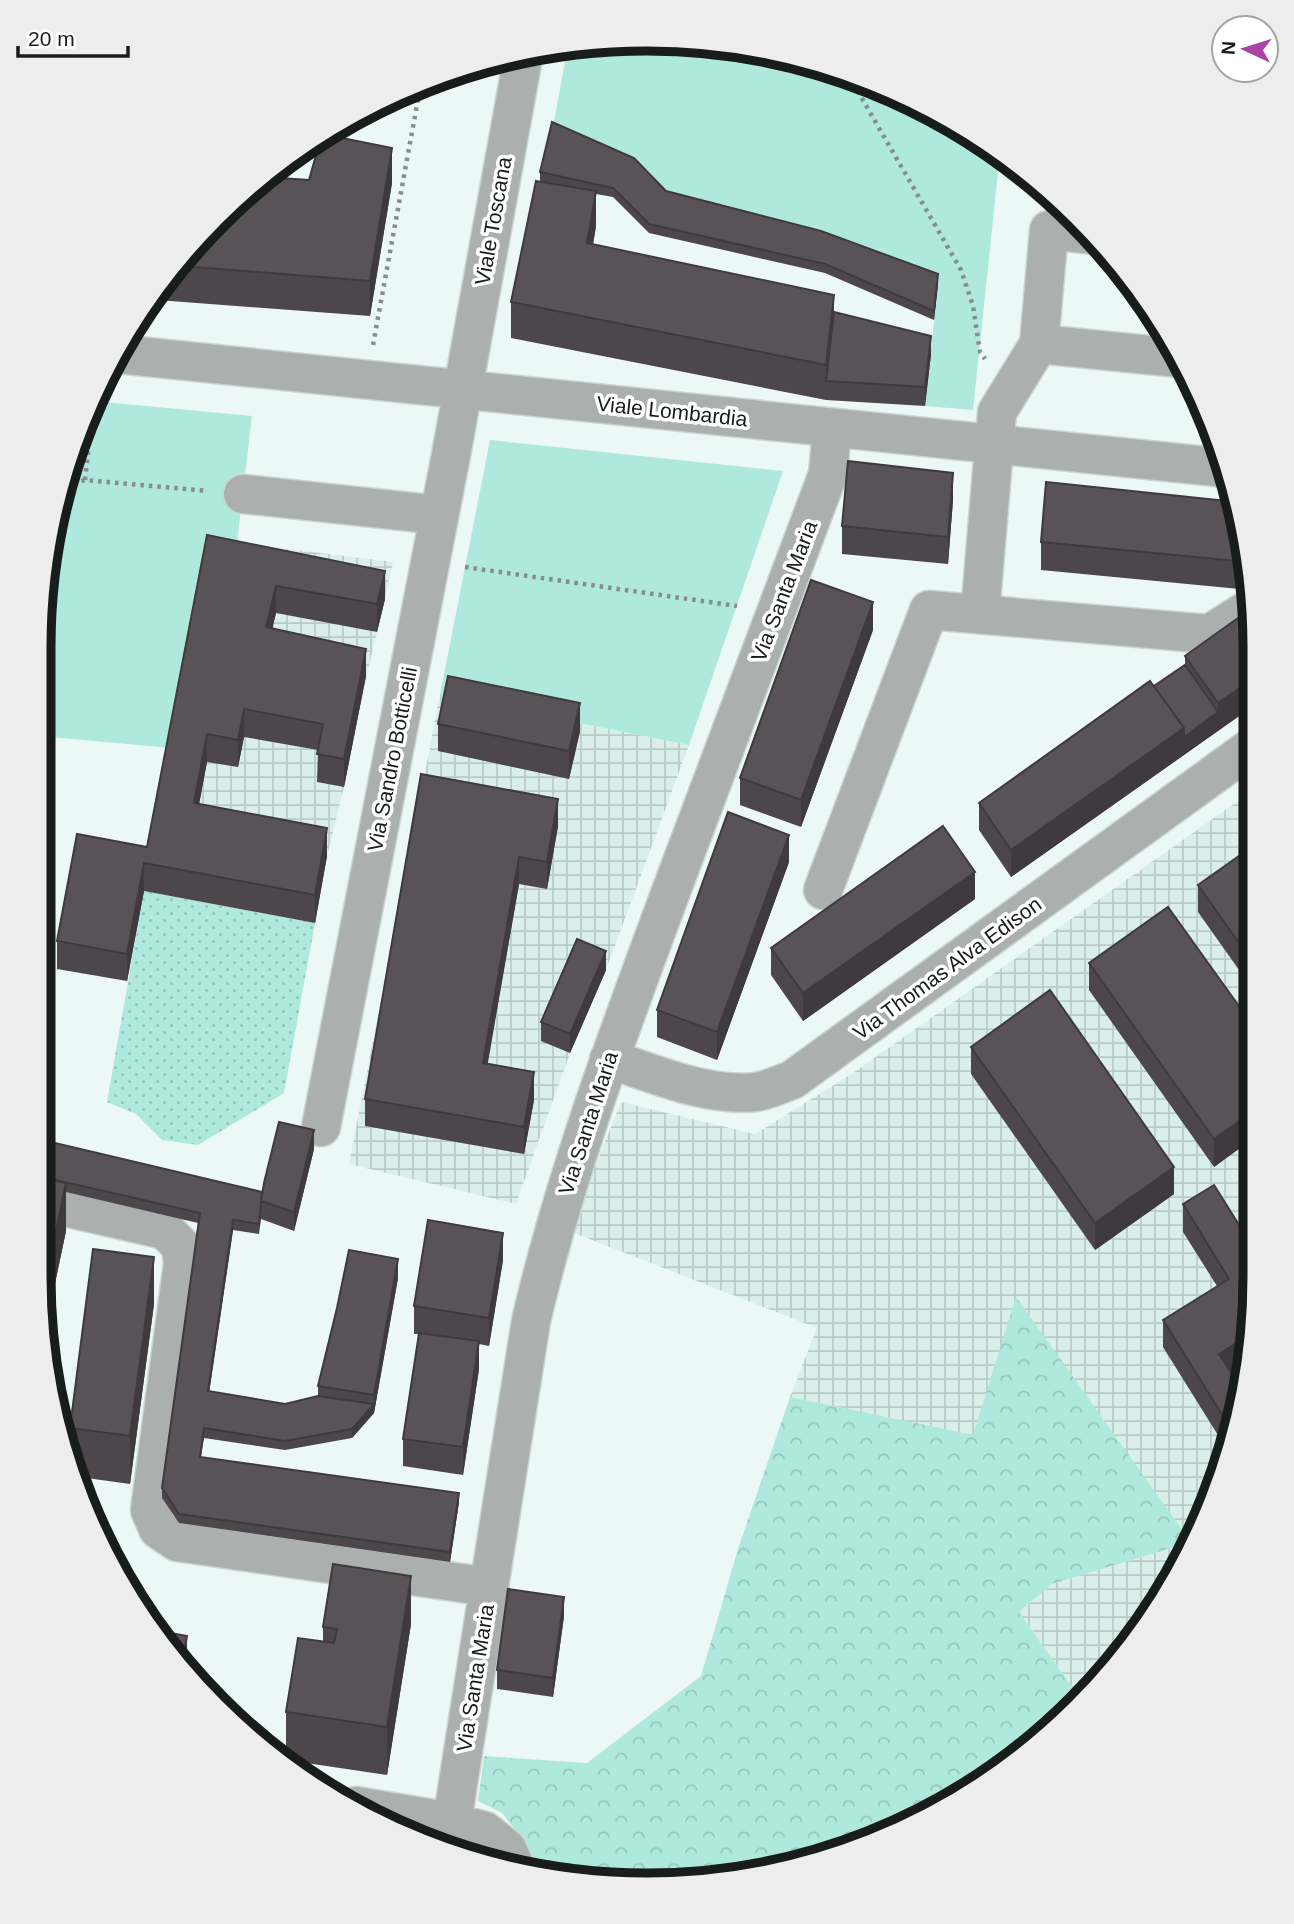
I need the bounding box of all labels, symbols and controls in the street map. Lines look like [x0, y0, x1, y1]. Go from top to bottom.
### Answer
scale bar [18, 14, 128, 58]
north arrow [1210, 14, 1280, 84]
text: 20 m [28, 27, 75, 50]
text: N [1218, 40, 1239, 55]
street label: Viale Toscana [470, 155, 516, 287]
street label: Viale Lombardia [596, 392, 749, 430]
street label: Via Santa Maria [747, 517, 822, 665]
street label: Via Sandro Botticelli [363, 665, 421, 853]
street label: Via Thomas Alva Edison [848, 892, 1046, 1044]
street label: Via Santa Maria [554, 1048, 622, 1197]
street label: Via Santa Maria [452, 1602, 498, 1753]

